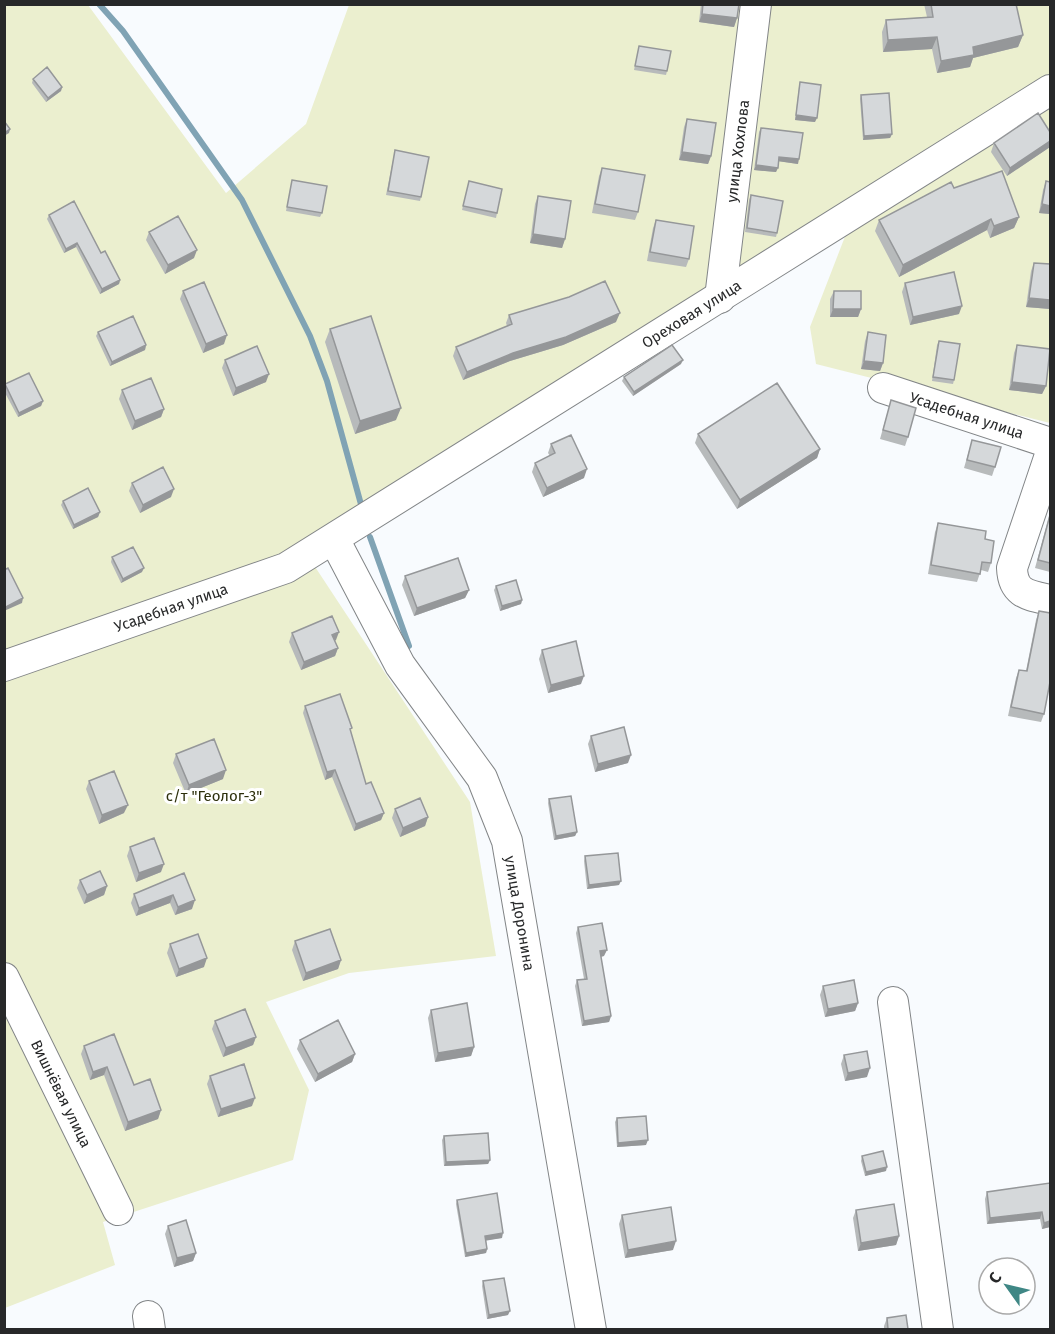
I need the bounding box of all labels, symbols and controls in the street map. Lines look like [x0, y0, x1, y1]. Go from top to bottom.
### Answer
street label: улица Хохлова [723, 99, 753, 204]
street label: Ореховая улица [639, 276, 745, 352]
street label: Усадебная улица [907, 388, 1026, 443]
street label: Усадебная улица [112, 580, 230, 636]
park label: с/т "Геолог-3" [166, 787, 262, 805]
street label: улица Доронина [501, 854, 538, 972]
street label: Вишнёвая улица [27, 1037, 95, 1151]
north arrow [977, 1256, 1037, 1316]
text: С [985, 1268, 1006, 1287]

